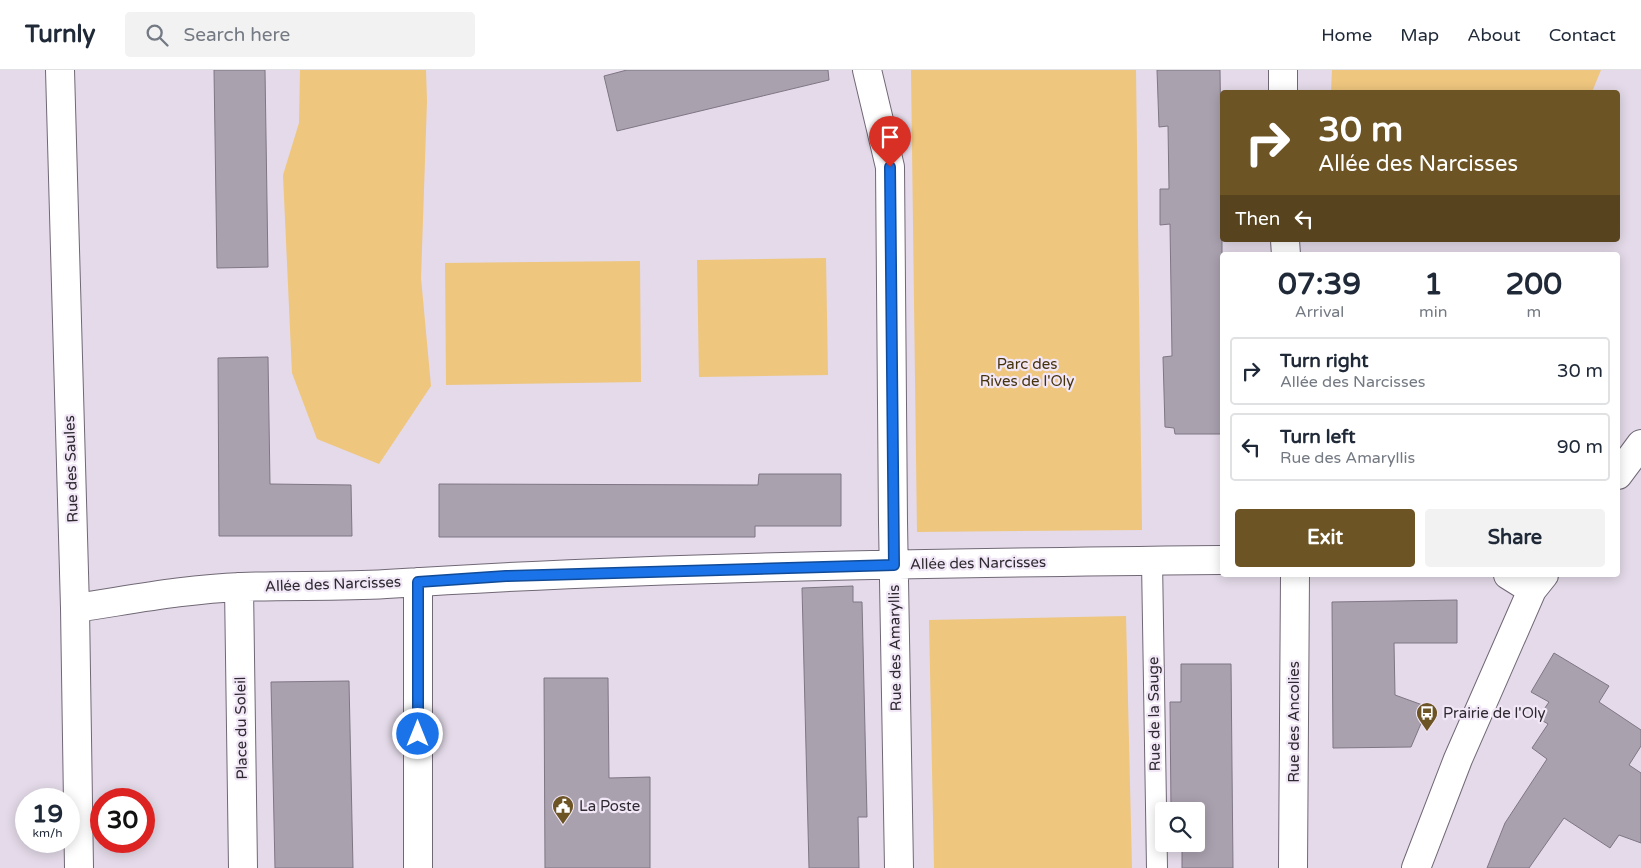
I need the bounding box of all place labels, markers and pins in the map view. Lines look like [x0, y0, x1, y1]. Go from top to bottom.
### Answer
pin [869, 116, 911, 167]
bus stop icon: Prairie de l'Oly [1415, 701, 1439, 732]
place label: Prairie de l'Oly [1443, 704, 1546, 722]
public building icon: La Poste [551, 794, 575, 825]
place label: La Poste [579, 797, 640, 815]

